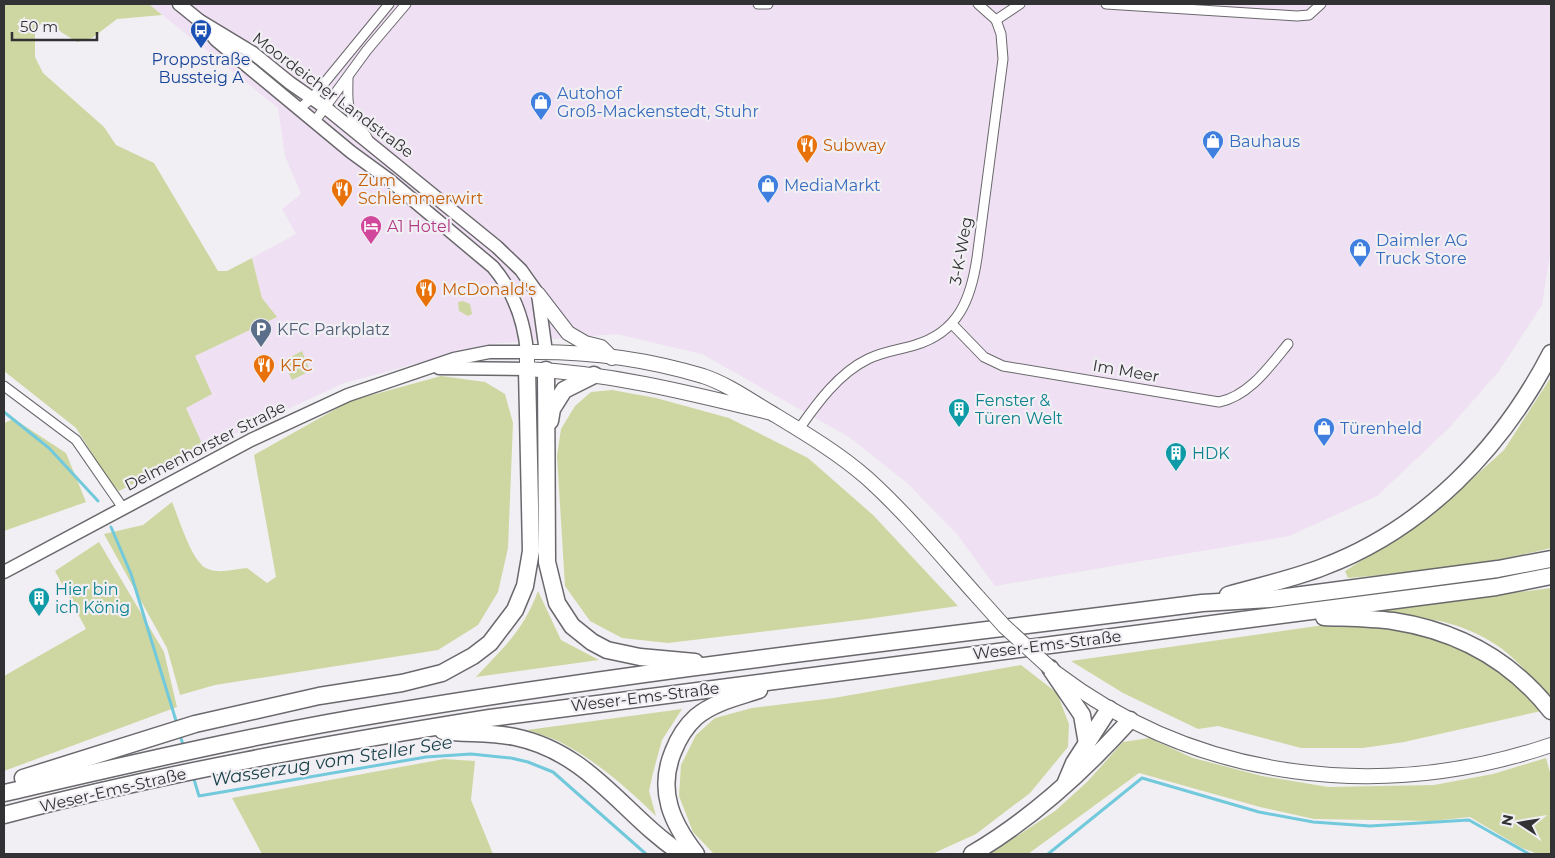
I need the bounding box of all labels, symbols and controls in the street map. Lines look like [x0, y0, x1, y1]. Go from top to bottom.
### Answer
scale bar [12, 10, 98, 42]
text: 50 m [20, 17, 58, 36]
bus stop icon: Proppstraße Bussteig A [189, 18, 213, 49]
street label: Moordeicher Landstraße [249, 28, 417, 162]
place label: Proppstraße Bussteig A [152, 50, 250, 87]
place label: Autohof Groß-Mackenstedt, Stuhr [557, 84, 759, 121]
shop icon: Autohof Groß-Mackenstedt, Stuhr [529, 90, 553, 121]
shop icon: Bauhaus [1201, 129, 1225, 160]
place label: Bauhaus [1229, 132, 1300, 151]
restaurant icon: Subway [795, 133, 819, 164]
place label: Subway [823, 136, 886, 155]
place label: Zum Schlemmerwirt [358, 171, 484, 208]
shop icon: MediaMarkt [756, 173, 780, 204]
place label: MediaMarkt [784, 176, 881, 195]
restaurant icon: Zum Schlemmerwirt [330, 177, 354, 208]
hotel icon: A1 Hotel [359, 214, 383, 245]
street label: 3-K-Weg [946, 215, 976, 287]
place label: A1 Hotel [387, 217, 451, 236]
place label: Daimler AG Truck Store [1376, 231, 1468, 268]
shop icon: Daimler AG Truck Store [1348, 237, 1372, 268]
restaurant icon: McDonald's [414, 277, 438, 308]
place label: McDonald's [442, 280, 536, 299]
parking icon: KFC Parkplatz [249, 317, 273, 348]
place label: KFC Parkplatz [277, 320, 390, 339]
restaurant icon: KFC [252, 353, 276, 384]
place label: KFC [280, 356, 313, 375]
street label: Im Meer [1091, 356, 1161, 386]
place label: Fenster & Türen Welt [975, 391, 1063, 428]
street label: Delmenhorster Straße [121, 397, 289, 495]
building icon: Fenster & Türen Welt [947, 397, 971, 428]
shop icon: Türenheld [1312, 416, 1336, 447]
place label: Türenheld [1340, 419, 1422, 438]
building icon: HDK [1164, 441, 1188, 472]
place label: HDK [1192, 444, 1230, 463]
place label: Hier bin ich König [55, 580, 130, 617]
building icon: Hier bin ich König [27, 586, 51, 617]
street label: Weser-Ems-Straße [972, 626, 1122, 664]
street label: Weser-Ems-Straße [570, 678, 720, 716]
water label: Wasserzug vom Steller See [210, 731, 454, 791]
street label: Weser-Ems-Straße [38, 764, 188, 816]
north arrow [1495, 798, 1545, 848]
text: N [1497, 813, 1517, 828]

